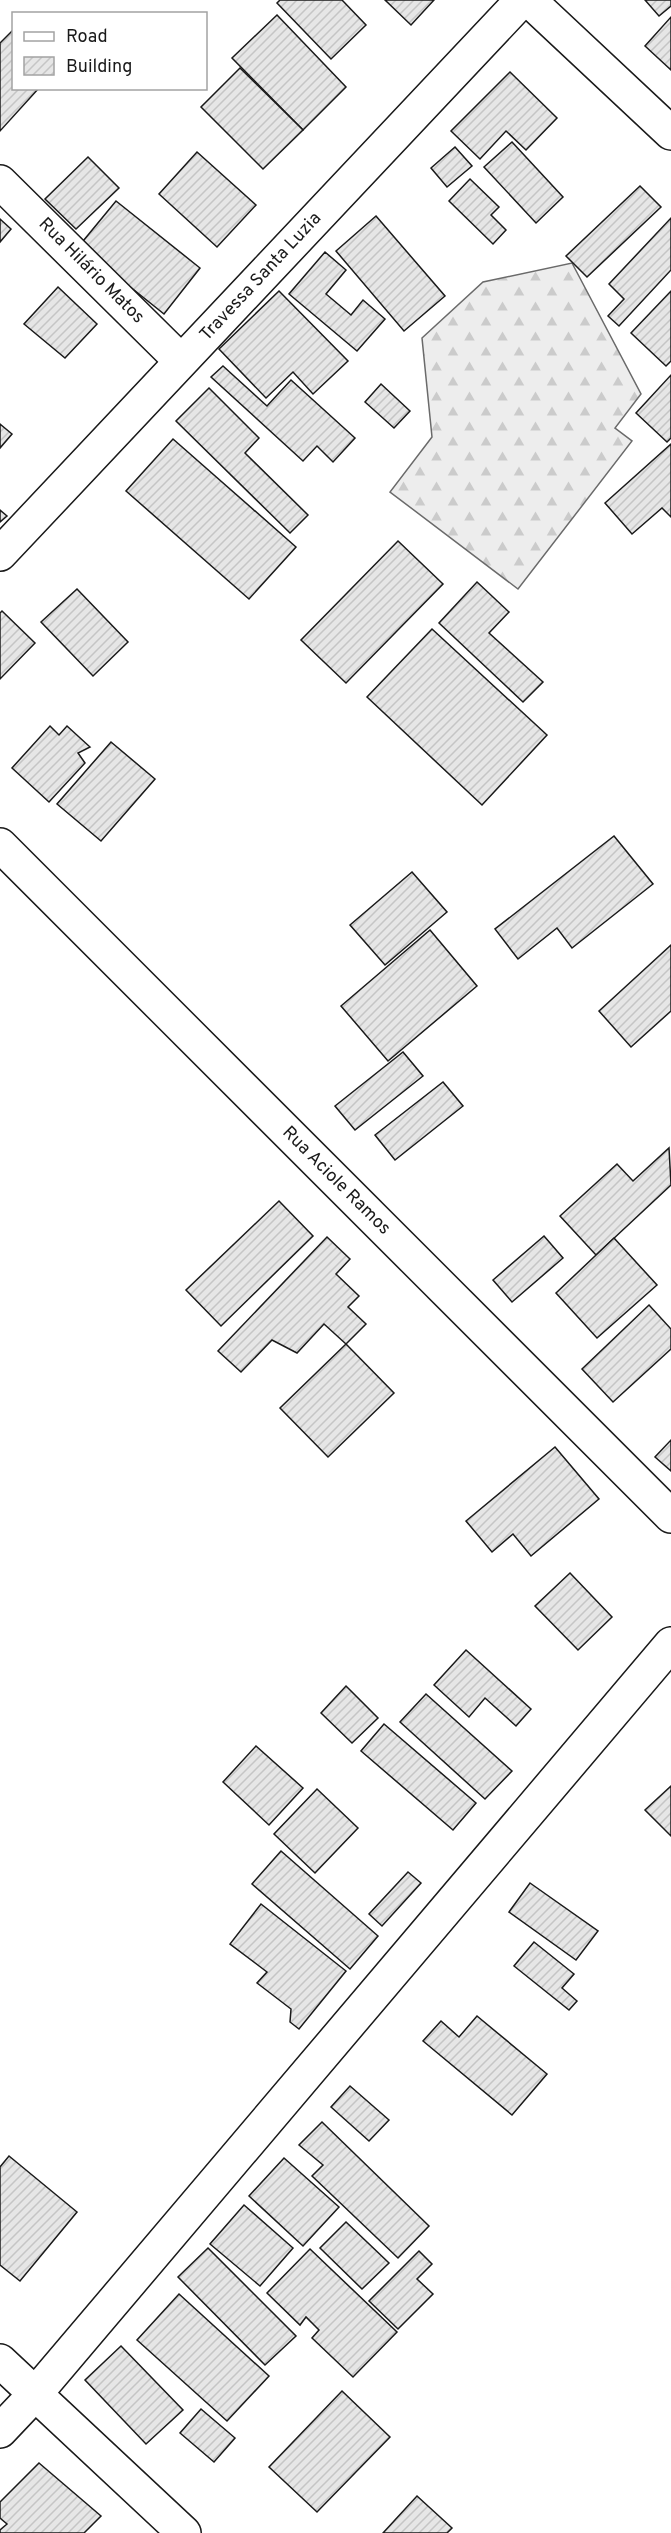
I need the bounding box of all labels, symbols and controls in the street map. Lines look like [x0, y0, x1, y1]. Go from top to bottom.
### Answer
legend [12, 12, 207, 90]
text: Road [66, 26, 108, 49]
text: Building [66, 56, 132, 79]
street label: Travessa Santa Luzia [195, 208, 327, 346]
street label: Rua Hilário Matos [33, 213, 149, 329]
street label: Rua Aciole Ramos [277, 1122, 395, 1240]

